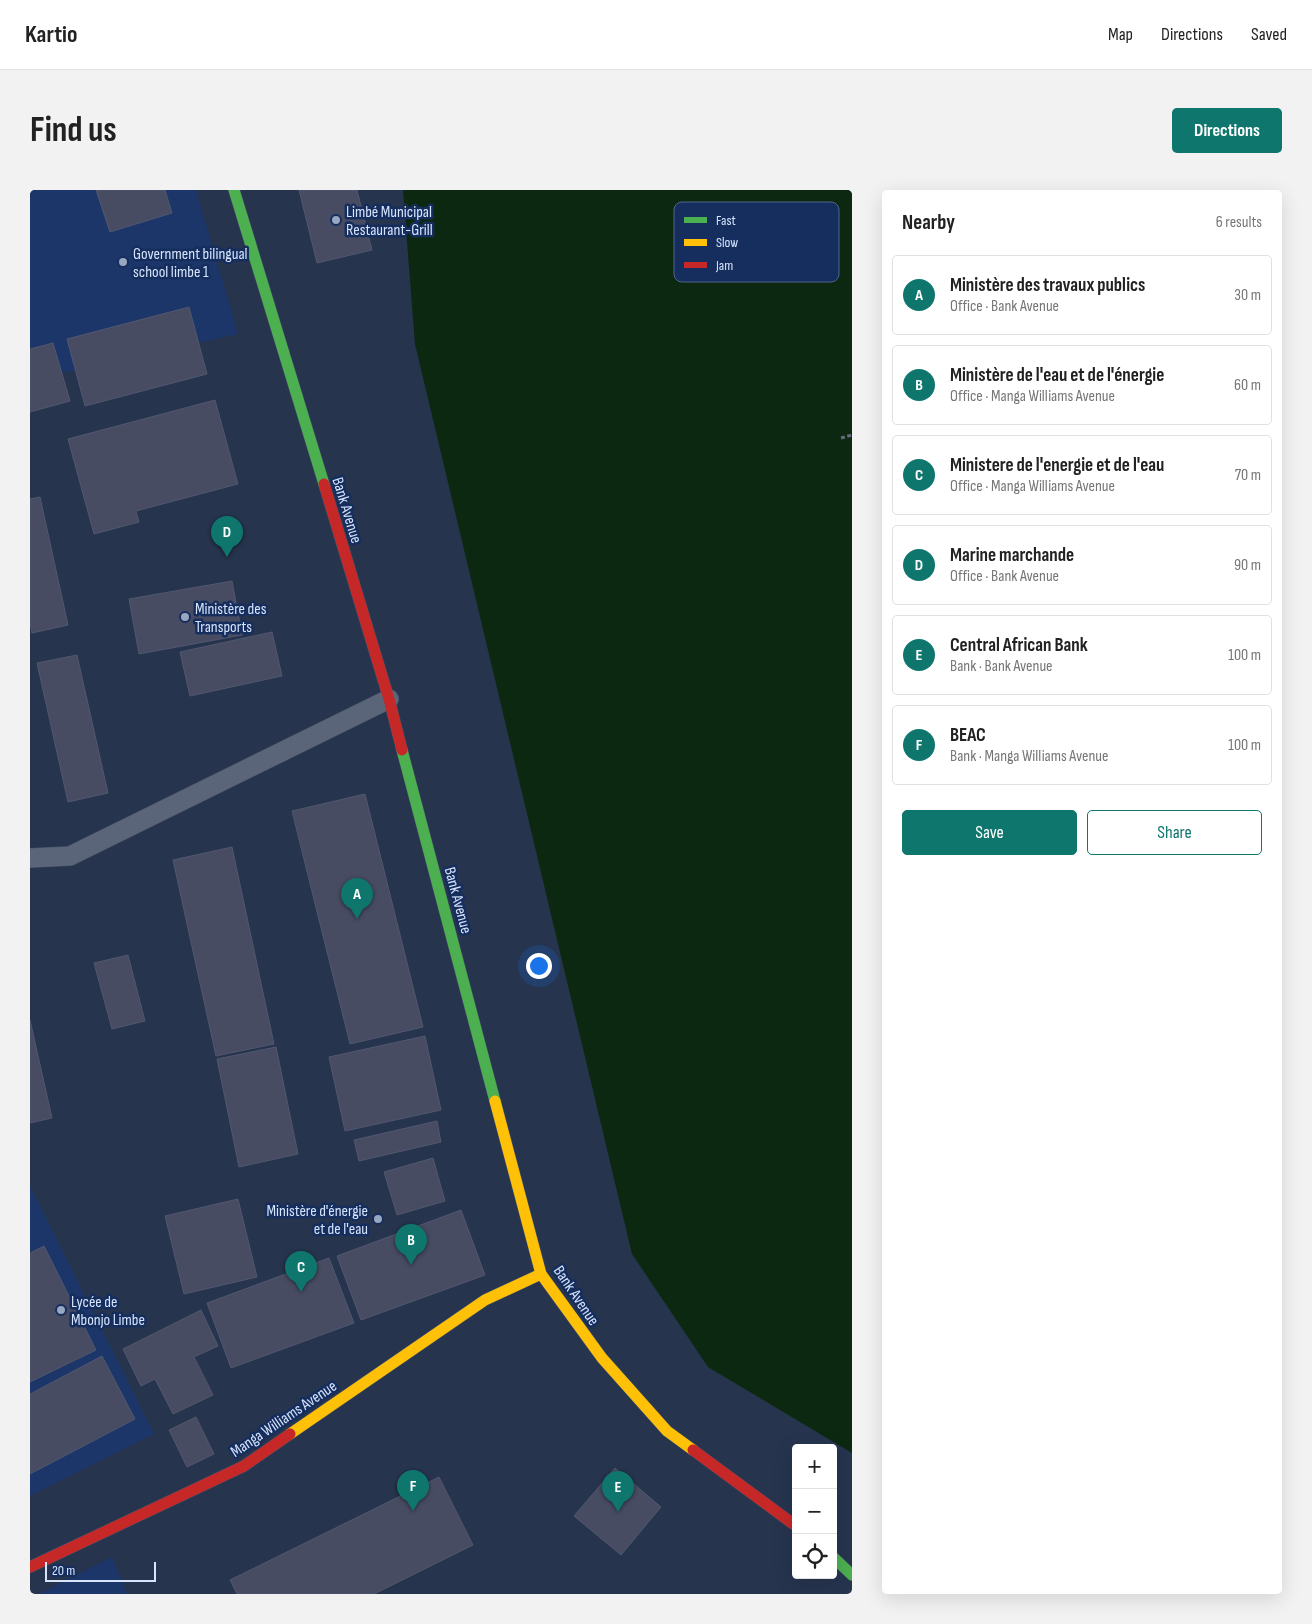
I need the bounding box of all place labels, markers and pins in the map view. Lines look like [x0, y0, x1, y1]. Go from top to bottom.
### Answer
place label: Limbé Municipal Restaurant-Grill [346, 203, 433, 240]
marker: Limbé Municipal Restaurant-Grill [330, 214, 342, 226]
place label: Government bilingual school limbe 1 [133, 245, 248, 282]
marker: Government bilingual school limbe 1 [117, 256, 129, 268]
pin: D [211, 516, 243, 557]
place label: Ministère des Transports [195, 600, 267, 637]
marker: Ministère des Transports [179, 611, 191, 623]
pin: A [341, 878, 373, 919]
place label: Ministère d'énergie et de l'eau [267, 1202, 368, 1239]
marker: Ministère d'énergie et de l'eau [372, 1213, 384, 1225]
pin: B [395, 1224, 427, 1265]
pin: C [285, 1251, 317, 1292]
place label: Lycée de Mbonjo Limbe [71, 1293, 145, 1330]
marker: Lycée de Mbonjo Limbe [55, 1304, 67, 1316]
pin: F [397, 1470, 429, 1511]
pin: E [602, 1471, 634, 1512]

